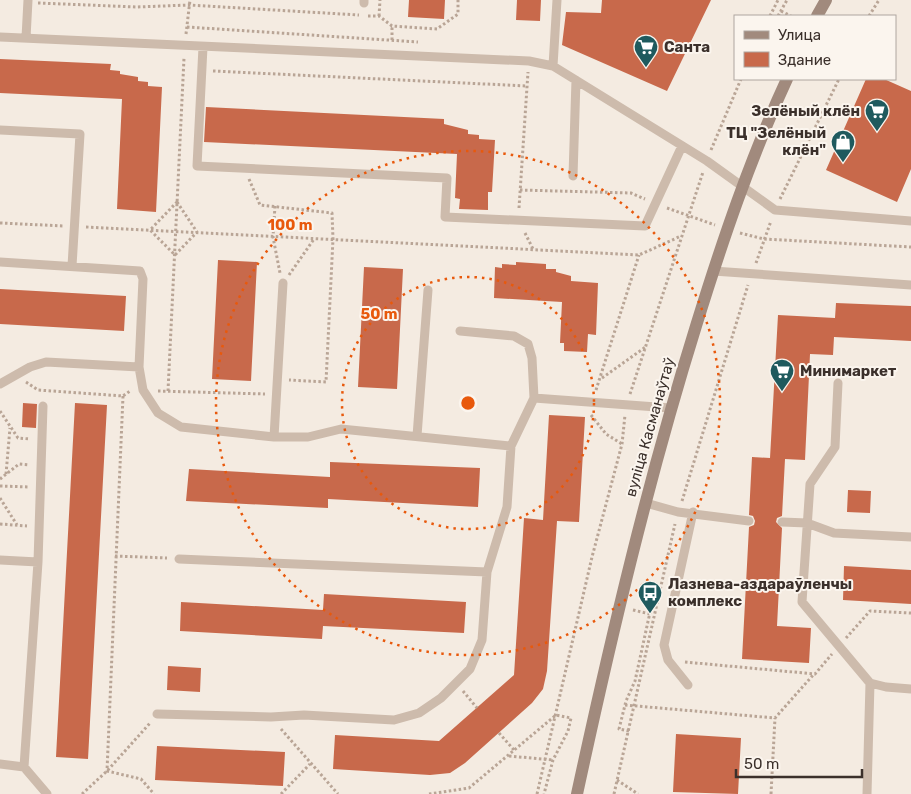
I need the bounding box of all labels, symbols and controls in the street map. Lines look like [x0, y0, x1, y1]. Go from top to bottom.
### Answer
legend [734, 15, 896, 80]
text: Улица [778, 26, 821, 44]
supermarket icon: Санта [633, 34, 659, 68]
place label: Санта [664, 38, 710, 56]
text: Здание [778, 51, 831, 69]
supermarket icon: Зелёный клён [864, 98, 890, 132]
place label: Зелёный клён [751, 102, 860, 120]
place label: ТЦ "Зелёный клён" [726, 124, 826, 159]
shop icon: ТЦ "Зелёный клён" [830, 129, 856, 163]
text: 100 m [268, 216, 312, 234]
text: 50 m [361, 305, 397, 323]
street label: вуліца Касманаўтаў [621, 355, 679, 499]
supermarket icon: Минимаркет [769, 358, 795, 392]
place label: Минимаркет [800, 362, 897, 380]
centre of rings [459, 394, 477, 412]
place label: Лазнева-аздараўленчы комплекс [668, 575, 852, 610]
bus stop icon: Лазнева-аздараўленчы комплекс [637, 580, 663, 614]
scale bar [736, 746, 862, 778]
text: 50 m [744, 755, 779, 773]

